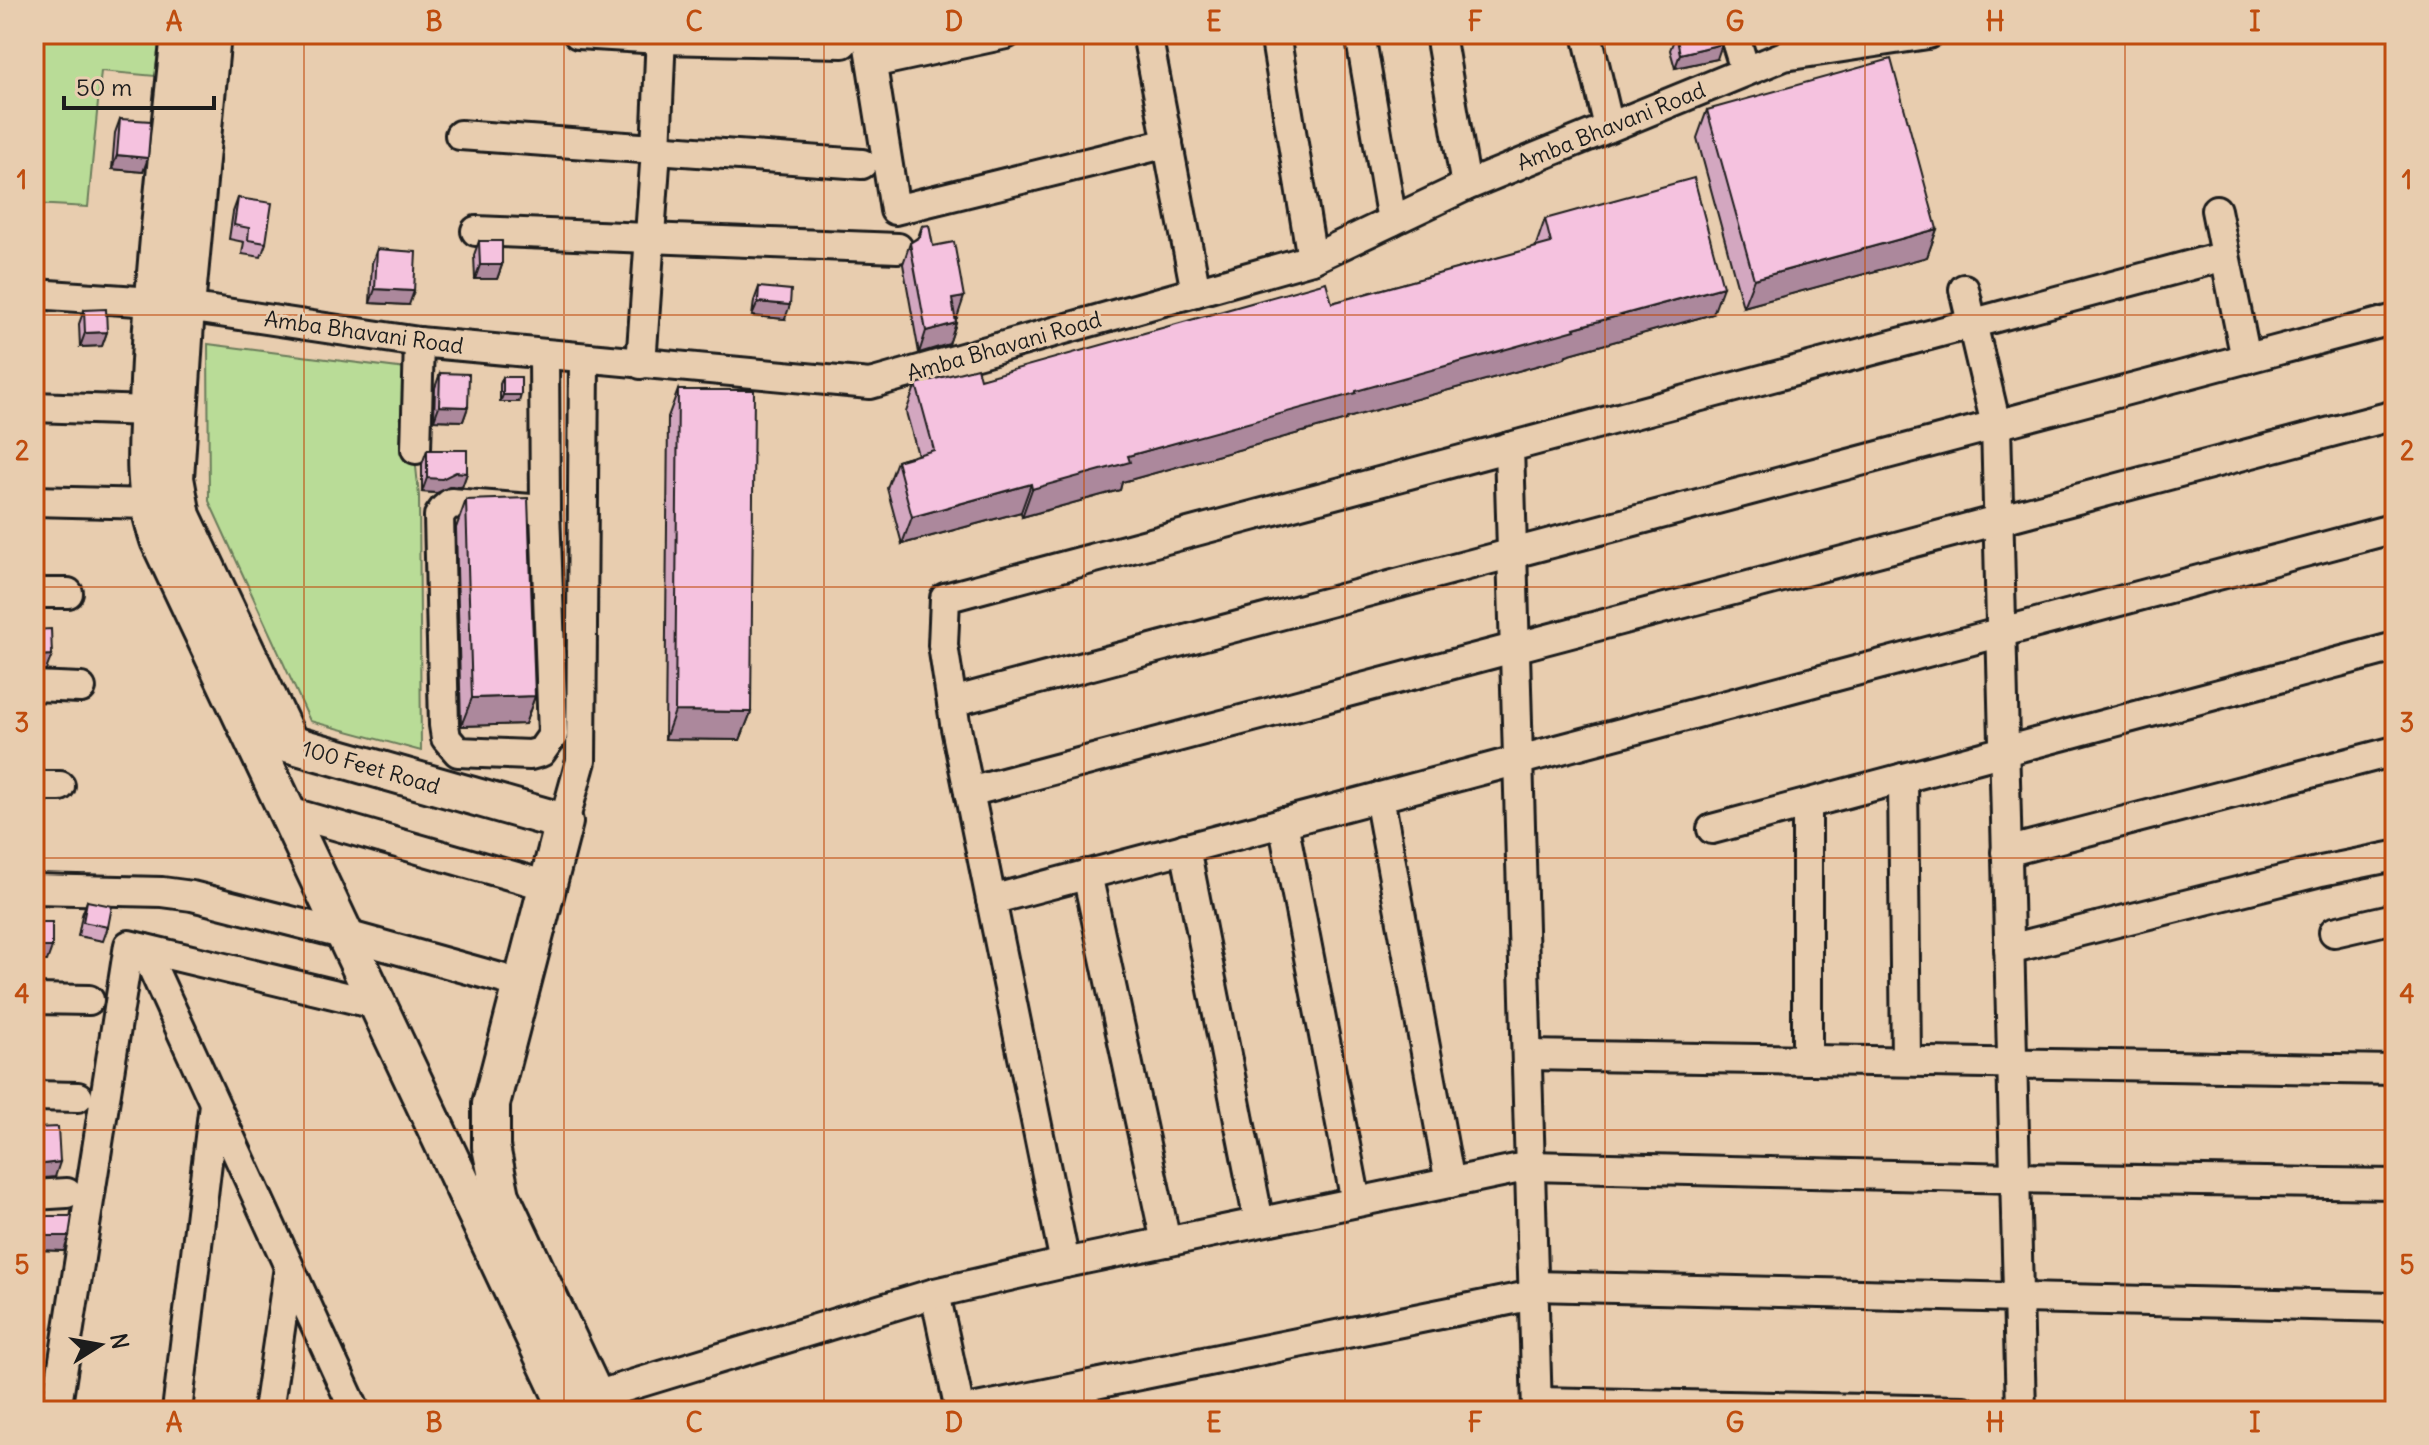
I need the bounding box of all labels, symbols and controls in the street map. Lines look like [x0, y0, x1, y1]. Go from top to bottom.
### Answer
text: A [166, 5, 183, 38]
text: B [425, 5, 443, 38]
text: C [685, 5, 703, 38]
text: D [945, 5, 963, 38]
text: E [1206, 5, 1222, 38]
text: F [1468, 5, 1483, 38]
text: G [1726, 5, 1745, 38]
text: H [1986, 5, 2004, 38]
text: I [2249, 5, 2261, 38]
scale bar [64, 60, 214, 110]
text: 50 m [76, 72, 132, 102]
street label: Amba Bhavani Road [1513, 75, 1709, 177]
text: 1 [17, 163, 27, 196]
text: 1 [2402, 163, 2412, 196]
street label: Amba Bhavani Road [263, 304, 465, 360]
street label: Amba Bhavani Road [904, 305, 1104, 387]
text: 2 [15, 434, 29, 467]
text: 2 [2400, 434, 2414, 467]
text: 3 [15, 706, 29, 739]
text: 3 [2400, 706, 2414, 739]
street label: 100 Feet Road [299, 734, 443, 800]
text: 4 [14, 977, 30, 1010]
text: 4 [2399, 977, 2415, 1010]
text: 5 [15, 1248, 30, 1281]
text: 5 [2400, 1248, 2415, 1281]
north arrow [60, 1305, 140, 1385]
text: N [104, 1331, 135, 1351]
text: A [166, 1406, 183, 1439]
text: B [425, 1406, 443, 1439]
text: C [685, 1406, 703, 1439]
text: D [945, 1406, 963, 1439]
text: E [1206, 1406, 1222, 1439]
text: F [1468, 1406, 1483, 1439]
text: G [1726, 1406, 1745, 1439]
text: H [1986, 1406, 2004, 1439]
text: I [2249, 1406, 2261, 1439]

